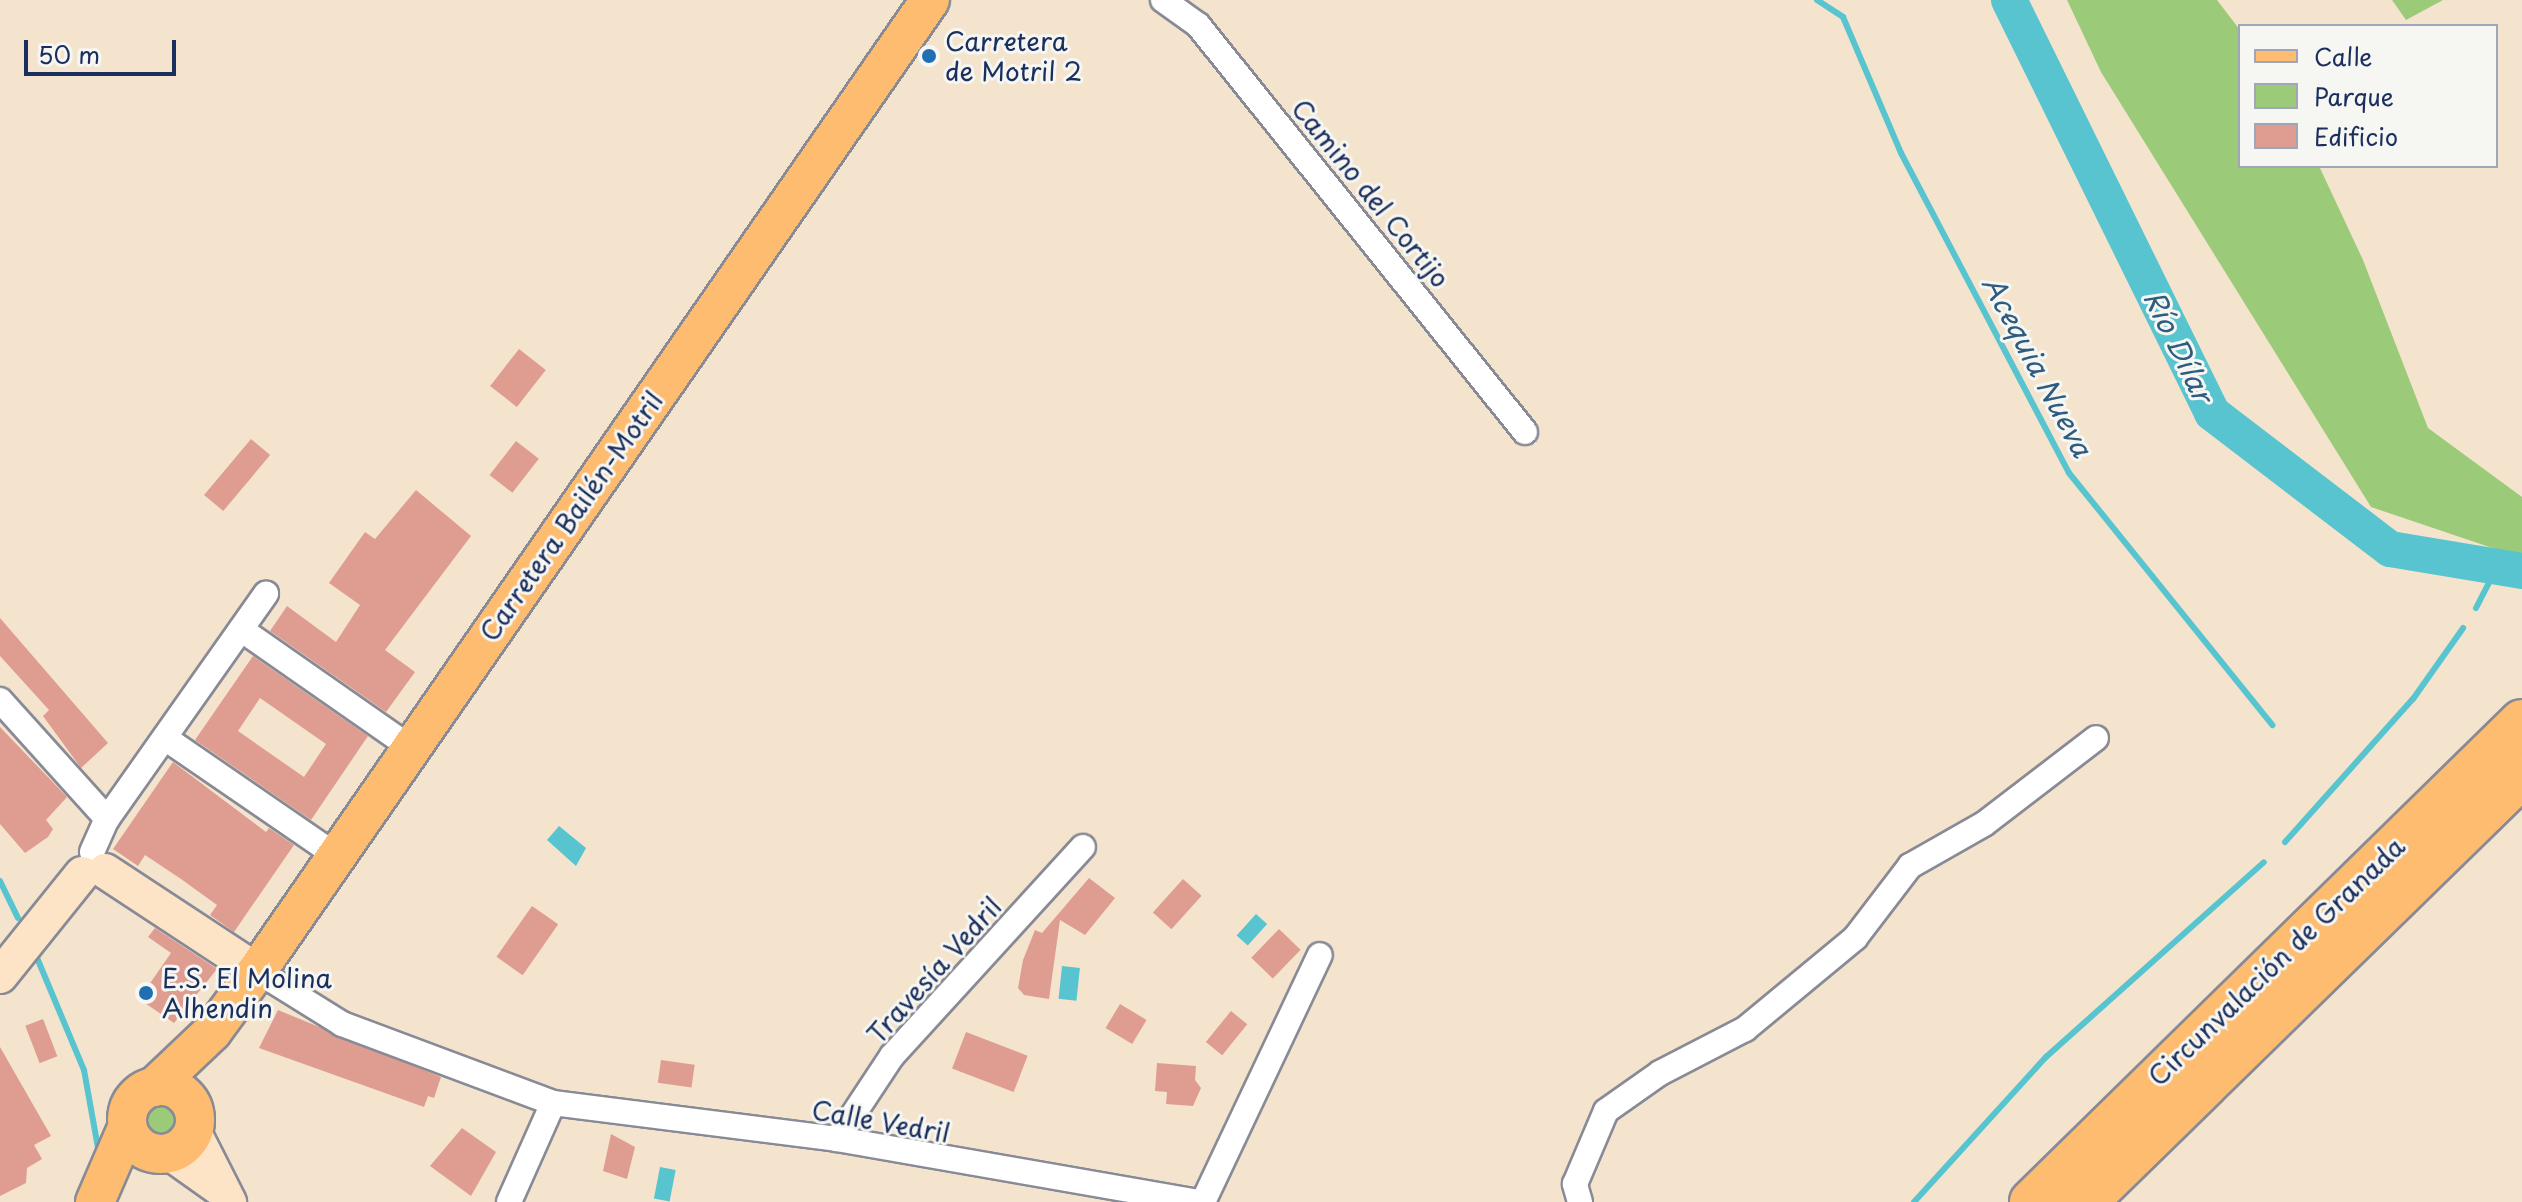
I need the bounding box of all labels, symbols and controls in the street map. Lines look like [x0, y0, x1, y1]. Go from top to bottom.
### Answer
scale bar [28, 24, 180, 74]
legend [2238, 24, 2498, 168]
place label: Carretera de Motril 2 [945, 25, 1084, 86]
text: 50 m [38, 36, 100, 72]
text: Calle [2314, 38, 2372, 74]
marker: Carretera de Motril 2 [920, 47, 938, 65]
text: Parque [2314, 78, 2394, 114]
street label: Camino del Cortijo [1286, 93, 1456, 293]
text: Edificio [2314, 118, 2398, 154]
water label: Acequia Nueva [1976, 269, 2100, 463]
water label: Río Dílar [2137, 284, 2221, 408]
street label: Carretera Bailén-Motril [473, 385, 669, 647]
street label: Circunvalación de Granada [2142, 831, 2410, 1091]
street label: Travesía Vedril [860, 891, 1008, 1049]
place label: E.S. El Molina Alhendin [162, 962, 333, 1024]
marker: E.S. El Molina Alhendin [137, 984, 155, 1002]
street label: Calle Vedril [808, 1093, 954, 1149]

